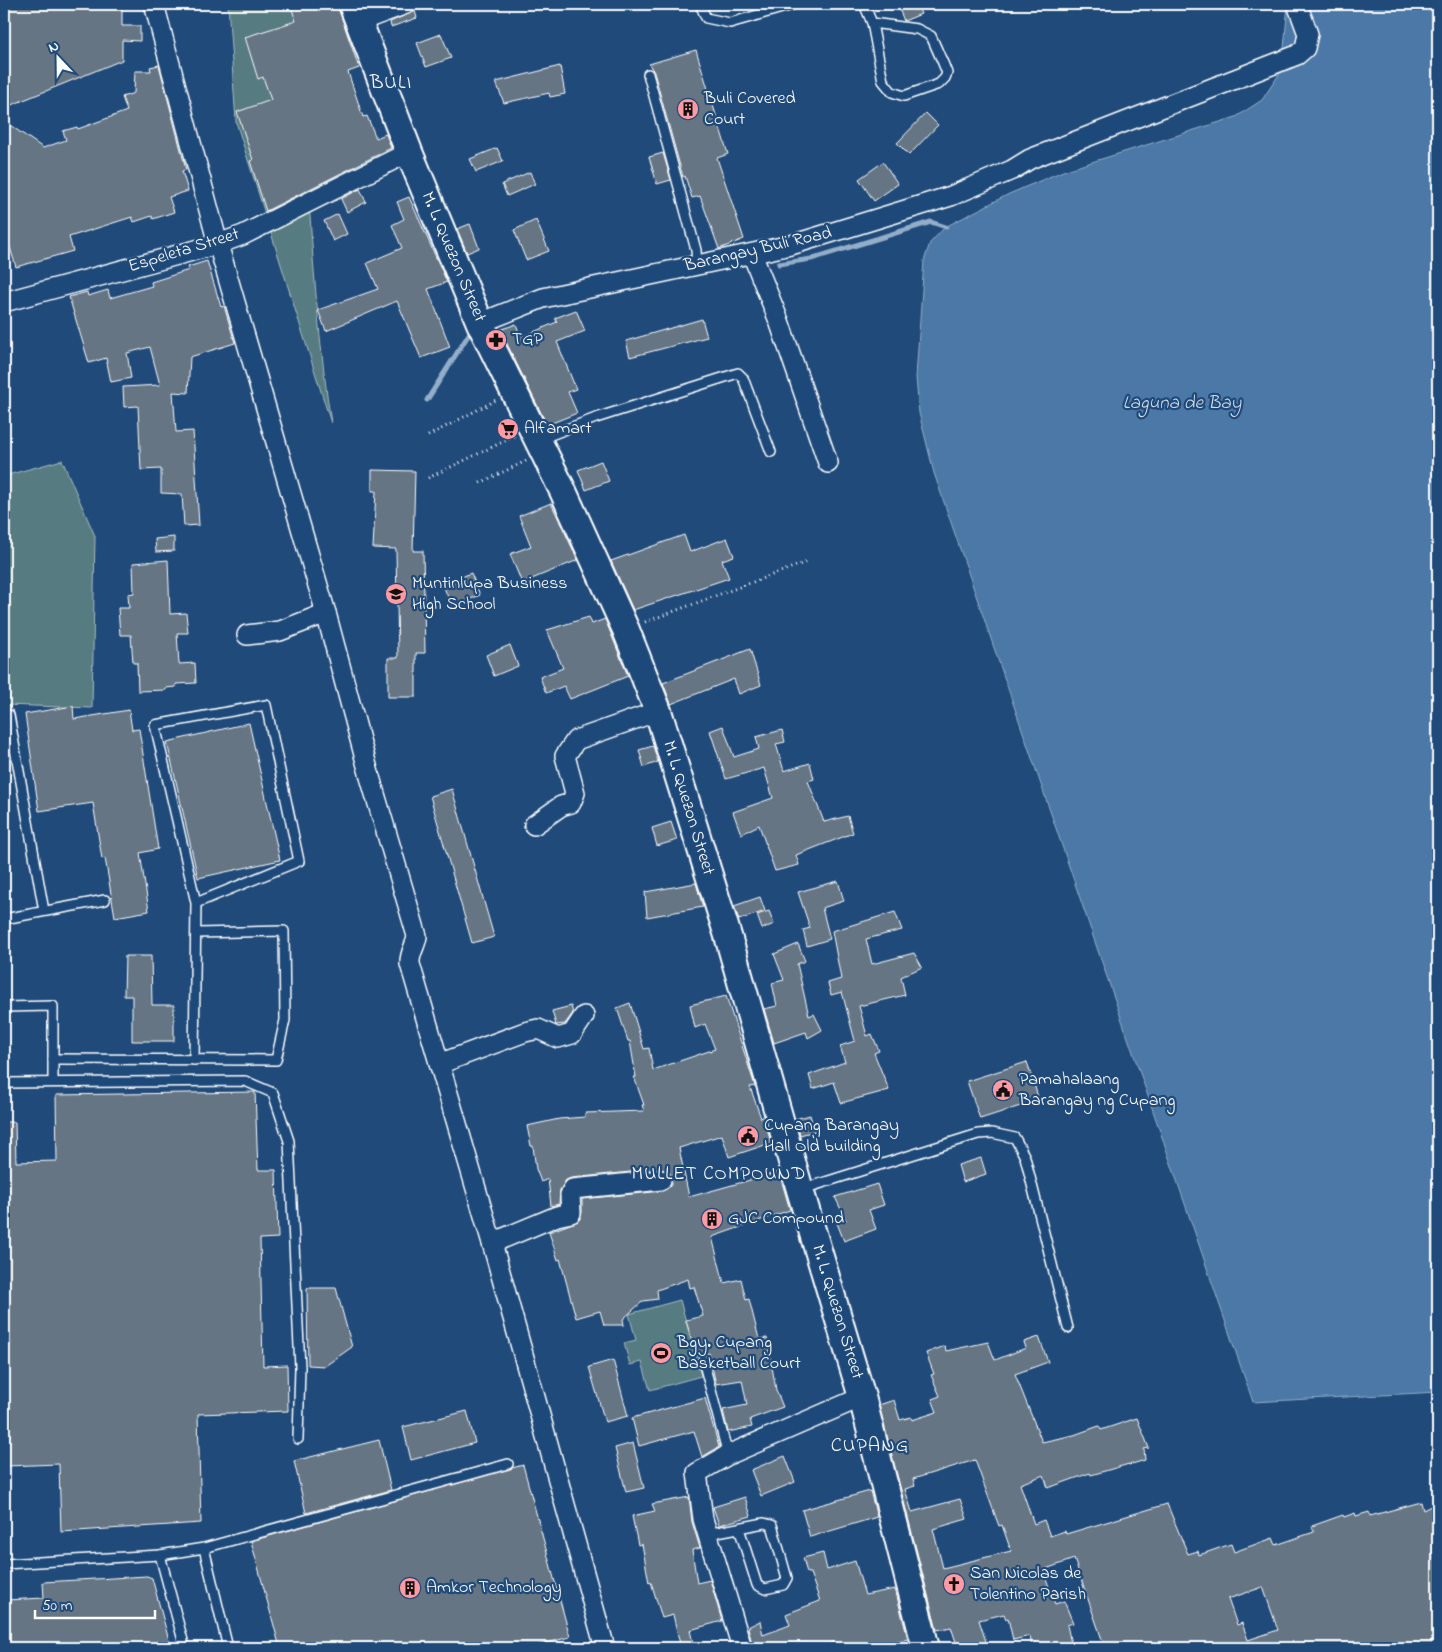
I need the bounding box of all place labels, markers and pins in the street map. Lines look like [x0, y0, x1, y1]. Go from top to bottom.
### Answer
place label: Buli Covered Court [703, 86, 796, 133]
building icon: Buli Covered Court [676, 97, 700, 121]
place label: TGP [512, 327, 544, 353]
pharmacy icon: TGP [484, 328, 508, 352]
place label: Alfamart [524, 416, 592, 442]
supermarket icon: Alfamart [496, 417, 520, 441]
place label: Muntinlupa Business High School [412, 571, 568, 619]
school or university icon: Muntinlupa Business High School [384, 582, 408, 606]
place label: Pamahalaang Barangay ng Cupang [1018, 1067, 1175, 1115]
public building icon: Pamahalaang Barangay ng Cupang [991, 1078, 1015, 1102]
place label: Cupang Barangay Hall Old building [764, 1113, 899, 1161]
public building icon: Cupang Barangay Hall Old building [736, 1124, 760, 1148]
place label: GJC Compound [728, 1206, 844, 1232]
building icon: GJC Compound [700, 1207, 724, 1231]
place label: Bgy. Cupang Basketball Court [676, 1330, 801, 1377]
sports icon: Bgy. Cupang Basketball Court [649, 1341, 673, 1365]
place label: San Nicolas de Tolentino Parish [970, 1561, 1086, 1608]
church icon: San Nicolas de Tolentino Parish [942, 1572, 966, 1596]
place label: Amkor Technology [426, 1575, 562, 1602]
building icon: Amkor Technology [398, 1576, 422, 1600]

